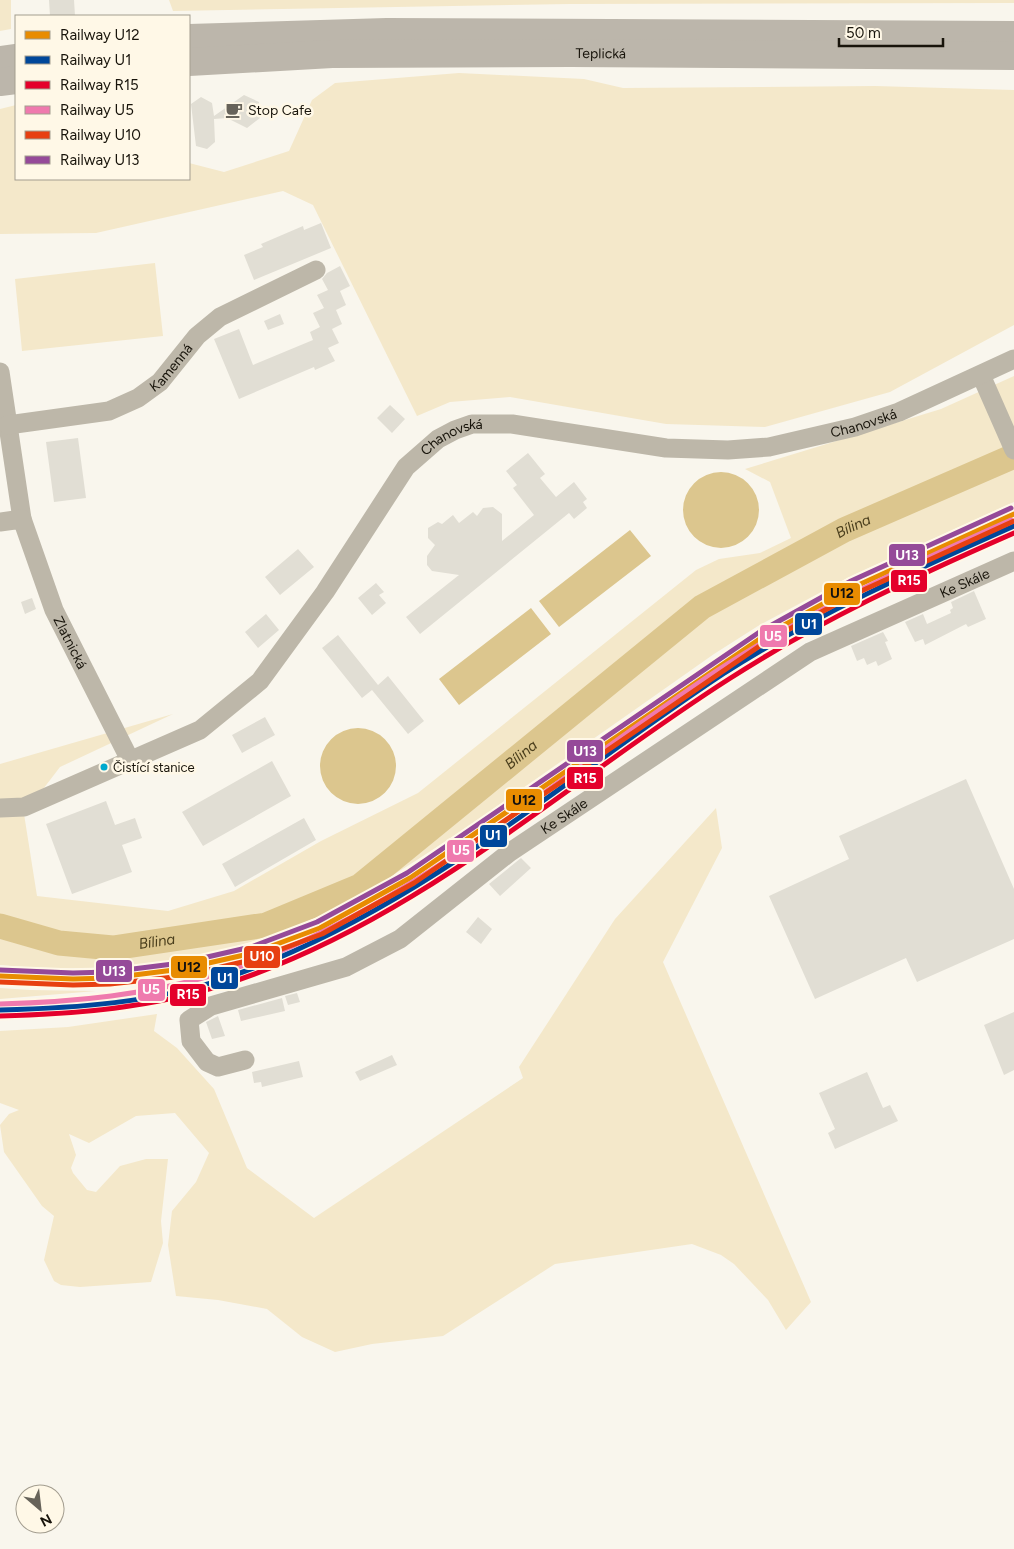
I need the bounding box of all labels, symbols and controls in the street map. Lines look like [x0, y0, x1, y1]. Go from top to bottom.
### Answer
legend [15, 15, 190, 180]
scale bar [839, 15, 943, 47]
text: 50 m [846, 24, 881, 42]
text: Railway U12 [60, 26, 140, 44]
street label: Teplická [575, 45, 626, 62]
text: Railway U1 [60, 51, 131, 69]
text: Railway R15 [60, 76, 139, 94]
cafe icon: Stop Cafe [224, 100, 244, 120]
text: Railway U5 [60, 101, 134, 119]
place label: Stop Cafe [248, 102, 312, 119]
text: Railway U10 [60, 126, 141, 144]
text: Railway U13 [60, 151, 140, 169]
street label: Kamenná [146, 340, 196, 396]
street label: Chanovská [829, 405, 899, 441]
street label: Chanovská [417, 416, 483, 459]
water label: Bílina [832, 510, 874, 542]
line badge: U13 [888, 543, 926, 567]
text: U13 [895, 547, 919, 564]
street label: Ke Skále [937, 565, 993, 602]
line badge: R15 [890, 569, 928, 593]
text: R15 [897, 572, 921, 589]
line badge: U12 [823, 582, 861, 606]
text: U12 [830, 585, 854, 602]
line badge: U1 [794, 612, 823, 636]
street label: Zlatnická [50, 613, 90, 672]
text: U1 [801, 616, 817, 633]
line badge: U5 [759, 624, 788, 648]
text: U5 [764, 628, 782, 645]
water label: Bílina [501, 736, 541, 773]
line badge: U13 [566, 739, 604, 763]
text: U13 [573, 743, 597, 760]
place label: Čistící stanice [113, 760, 195, 775]
marker: Čistící stanice [99, 762, 109, 772]
line badge: R15 [566, 766, 604, 790]
text: R15 [573, 770, 597, 787]
line badge: U12 [505, 788, 543, 812]
text: U12 [512, 792, 536, 809]
street label: Ke Skále [538, 795, 591, 838]
line badge: U1 [479, 824, 508, 848]
text: U1 [485, 827, 501, 844]
line badge: U5 [446, 839, 475, 863]
text: U5 [452, 842, 470, 859]
water label: Bílina [137, 930, 177, 953]
line badge: U10 [243, 945, 281, 969]
text: U10 [250, 948, 274, 965]
line badge: U12 [170, 955, 208, 979]
line badge: U13 [95, 959, 133, 983]
text: U12 [177, 959, 201, 976]
text: U13 [102, 963, 126, 980]
line badge: U1 [210, 966, 239, 990]
text: U1 [217, 970, 233, 987]
line badge: U5 [137, 978, 166, 1002]
text: U5 [142, 981, 160, 998]
line badge: R15 [169, 983, 207, 1007]
text: R15 [176, 986, 200, 1003]
north arrow [15, 1484, 65, 1534]
text: N [37, 1510, 55, 1530]

